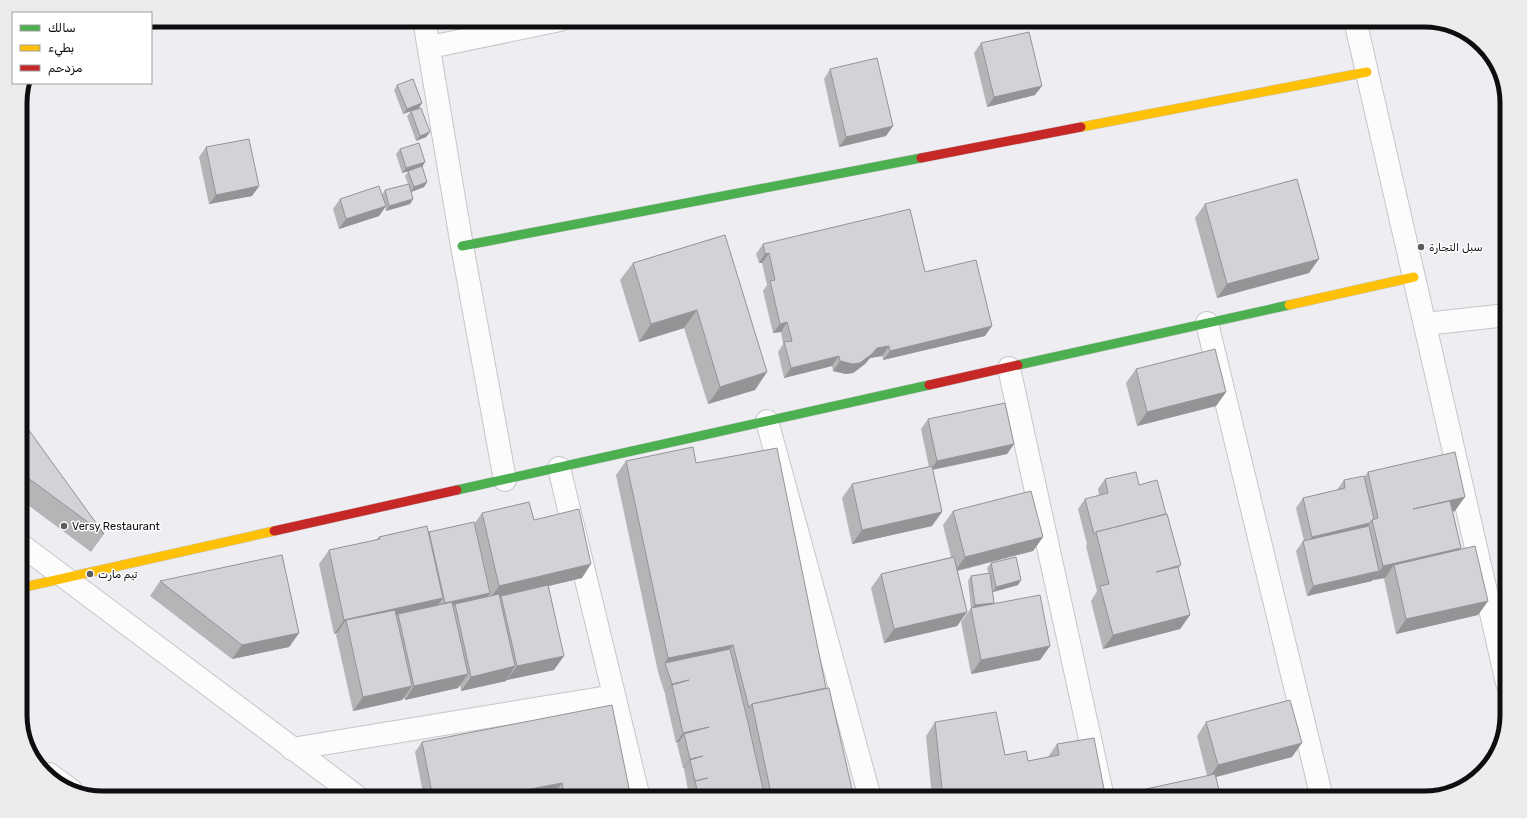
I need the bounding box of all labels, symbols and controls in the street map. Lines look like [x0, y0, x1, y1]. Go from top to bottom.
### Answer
legend [12, 12, 152, 84]
text: سالك [48, 21, 76, 35]
text: بطيء [48, 41, 74, 57]
text: مزدحم [48, 61, 83, 76]
place label: سبل التجارة [1429, 241, 1483, 254]
marker: سبل التجارة [1416, 242, 1426, 252]
place label: Versy Restaurant [72, 520, 160, 533]
marker: Versy Restaurant [59, 521, 69, 531]
place label: تيم مارت [98, 568, 138, 582]
marker: تيم مارت [85, 569, 95, 579]

